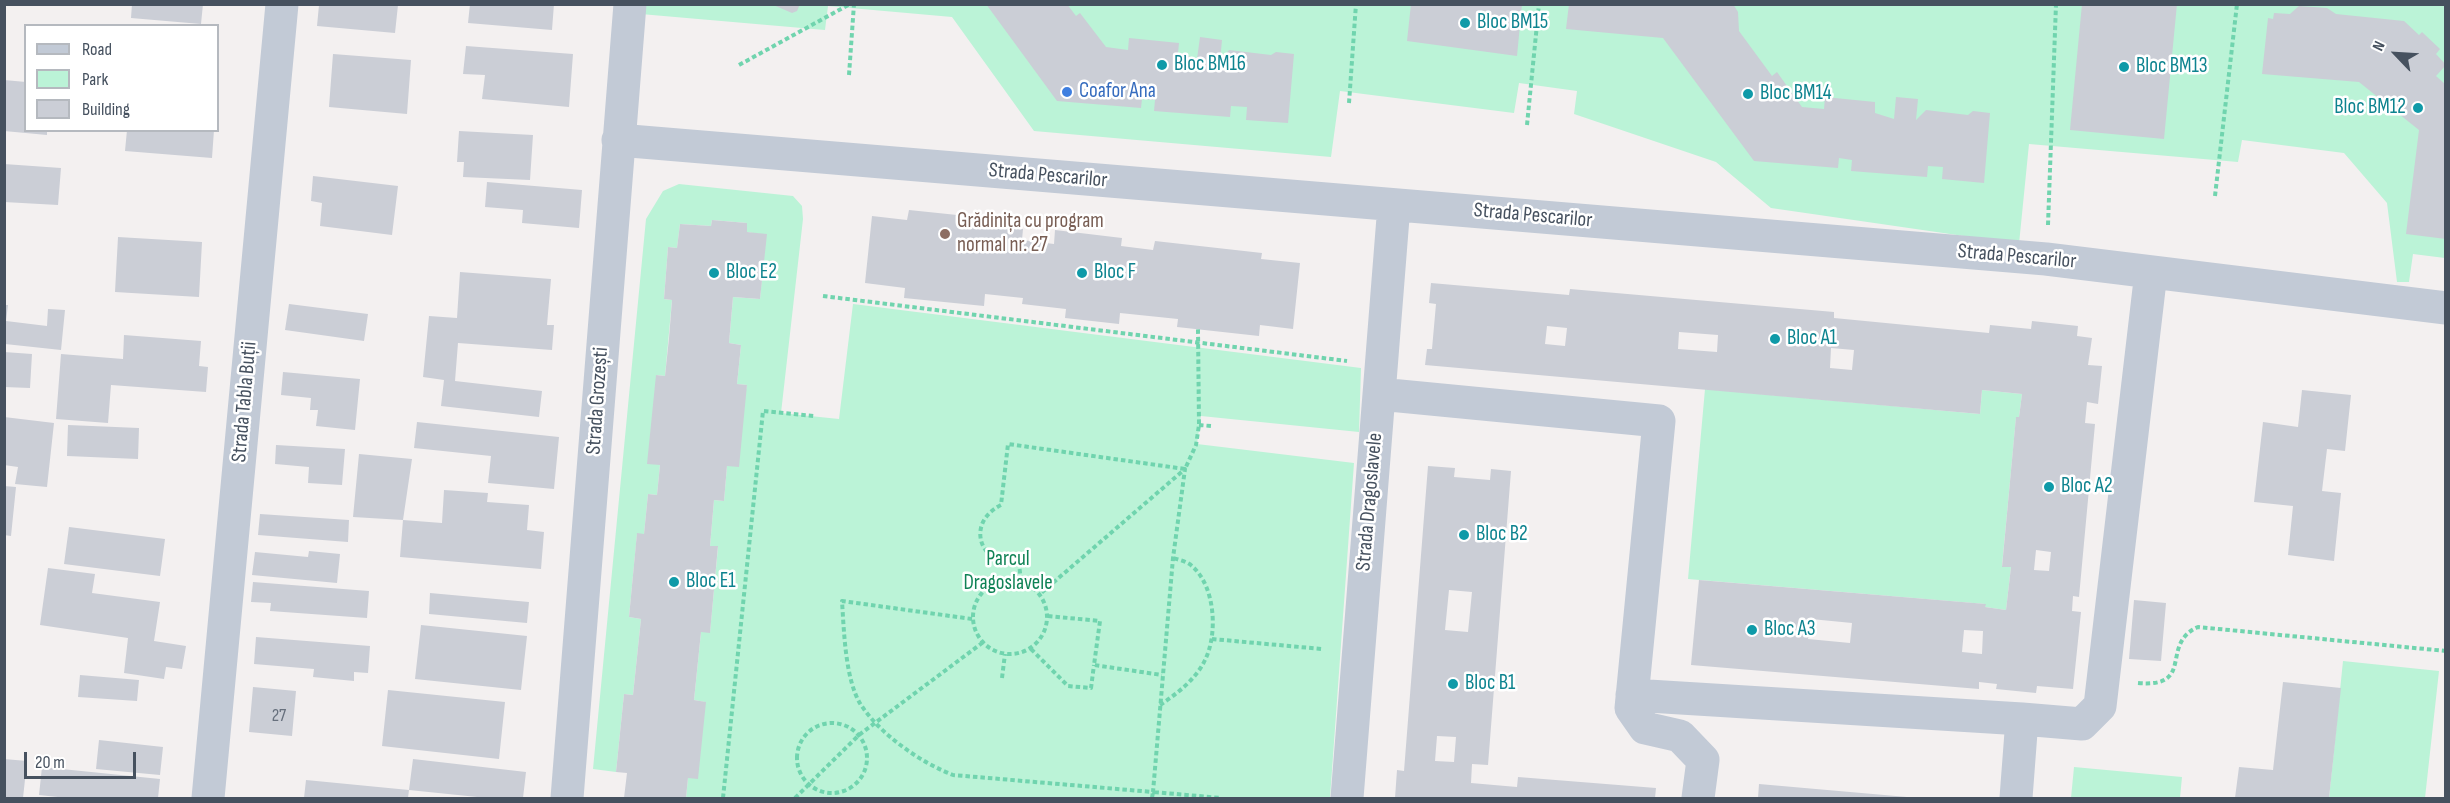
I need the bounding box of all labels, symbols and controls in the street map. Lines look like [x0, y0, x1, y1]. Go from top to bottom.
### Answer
place label: Bloc BM15 [1477, 10, 1548, 36]
marker: Bloc BM15 [1458, 16, 1472, 30]
legend [24, 24, 219, 132]
north arrow [2366, 24, 2426, 84]
text: N [2369, 38, 2390, 54]
text: Road [82, 39, 112, 60]
place label: Bloc BM16 [1174, 52, 1246, 78]
place label: Bloc BM13 [2136, 54, 2208, 80]
marker: Bloc BM16 [1155, 58, 1169, 72]
marker: Bloc BM13 [2117, 60, 2131, 74]
text: Park [82, 69, 108, 90]
place label: Coafor Ana [1079, 79, 1156, 105]
place label: Bloc BM14 [1760, 81, 1832, 107]
marker: Coafor Ana [1060, 85, 1074, 99]
marker: Bloc BM14 [1741, 87, 1755, 101]
place label: Bloc BM12 [2334, 95, 2406, 121]
text: Building [82, 99, 130, 120]
marker: Bloc BM12 [2411, 101, 2425, 115]
street label: Strada Pescarilor [988, 158, 1108, 194]
street label: Strada Pescarilor [1473, 198, 1593, 234]
place label: Grădinița cu program normal nr. 27 [957, 209, 1104, 259]
marker: Grădinița cu program normal nr. 27 [938, 227, 952, 241]
street label: Strada Pescarilor [1957, 239, 2077, 275]
place label: Bloc E2 [726, 260, 777, 286]
place label: Bloc F [1094, 260, 1136, 286]
marker: Bloc E2 [707, 266, 721, 280]
marker: Bloc F [1075, 266, 1089, 280]
place label: Bloc A1 [1787, 326, 1837, 352]
marker: Bloc A1 [1768, 332, 1782, 346]
street label: Strada Tabla Buții [227, 341, 263, 463]
street label: Strada Grozești [582, 346, 614, 456]
street label: Strada Dragoslavele [1351, 432, 1389, 572]
place label: Bloc A2 [2061, 474, 2113, 500]
marker: Bloc A2 [2042, 480, 2056, 494]
place label: Bloc B2 [1476, 522, 1528, 548]
marker: Bloc B2 [1457, 528, 1471, 542]
park label: Parcul Dragoslavele [963, 547, 1053, 597]
place label: Bloc E1 [686, 569, 736, 595]
marker: Bloc E1 [667, 575, 681, 589]
place label: Bloc A3 [1764, 617, 1816, 643]
marker: Bloc A3 [1745, 623, 1759, 637]
place label: Bloc B1 [1465, 671, 1515, 697]
marker: Bloc B1 [1446, 677, 1460, 691]
house number: 27 [272, 705, 286, 727]
scale bar [27, 740, 140, 778]
text: 20 m [35, 752, 65, 773]

